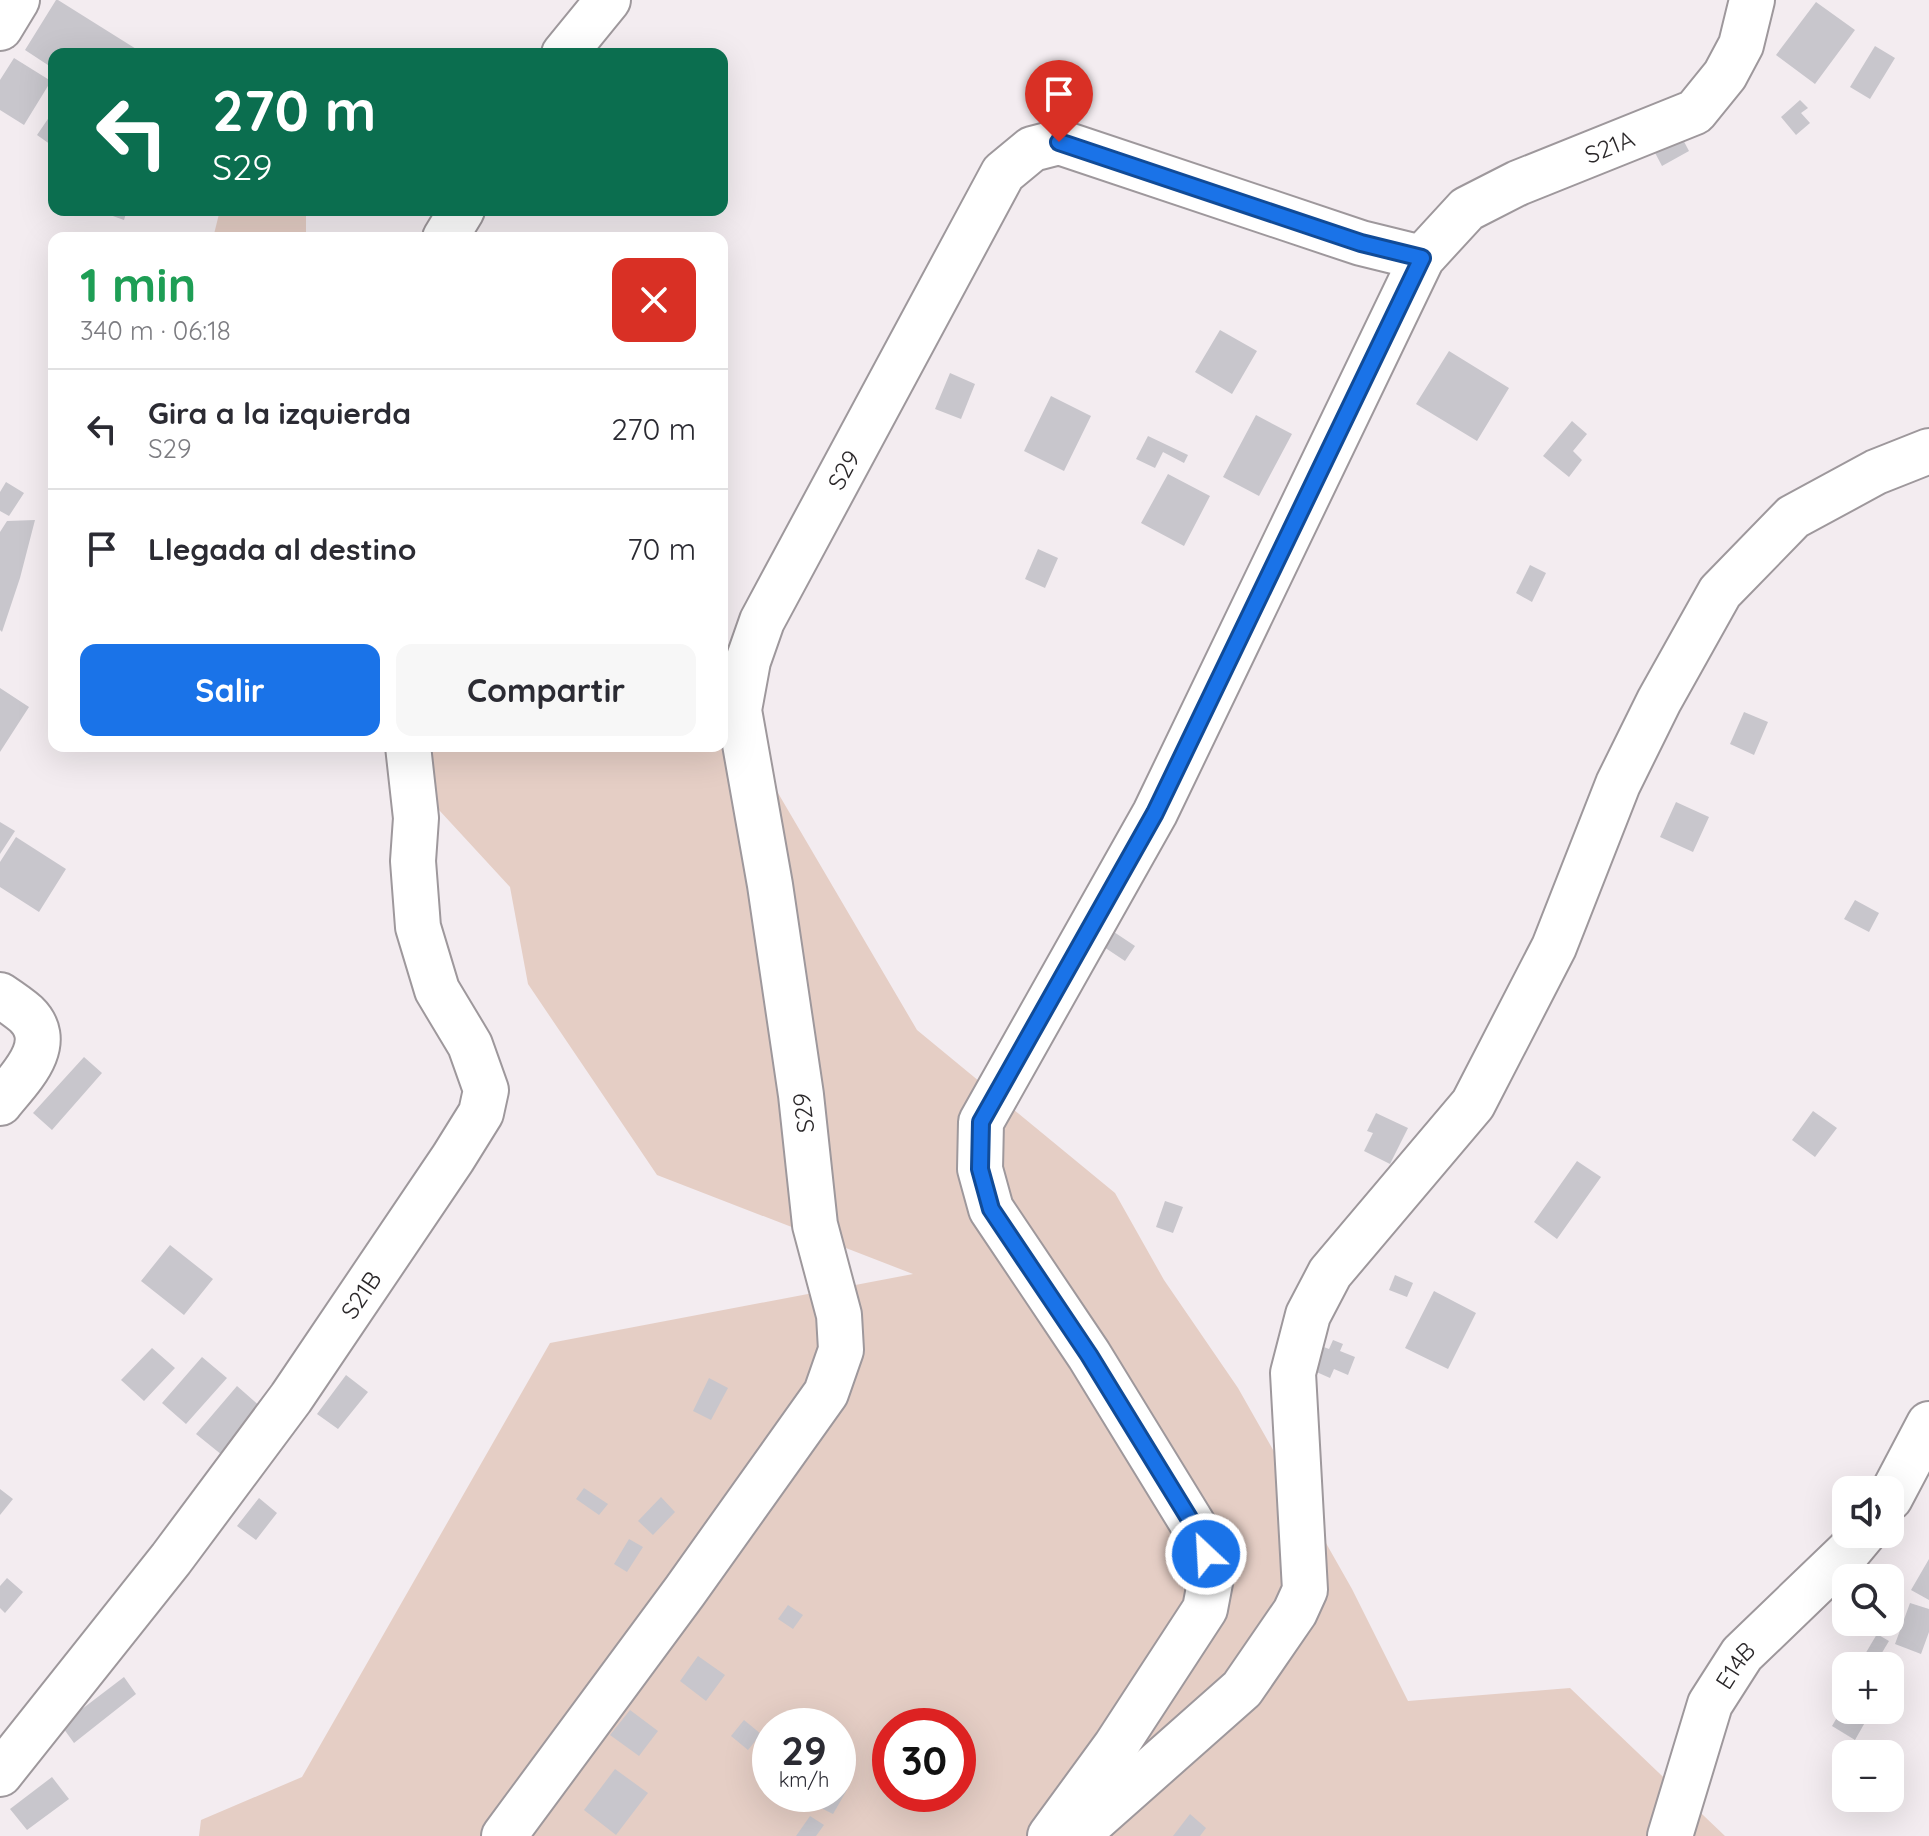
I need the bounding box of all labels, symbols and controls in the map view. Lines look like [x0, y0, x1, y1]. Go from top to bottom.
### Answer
pin [1025, 60, 1093, 142]
icon: arrive [1037, 72, 1081, 116]
text: 270 m [212, 75, 376, 145]
icon: left [80, 80, 184, 184]
street label: S21A [1580, 123, 1639, 170]
text: S29 [212, 144, 272, 189]
text: 1 min [80, 254, 196, 314]
button: close [612, 258, 696, 342]
text: 340 m · 06:18 [80, 314, 231, 347]
text: Gira a la izquierda [148, 394, 411, 432]
icon: left [80, 407, 124, 451]
text: 270 m [611, 410, 696, 448]
text: S29 [148, 432, 192, 465]
street label: S29 [821, 445, 866, 495]
icon: arrive [80, 527, 124, 571]
text: Llegada al destino [148, 530, 416, 568]
text: 70 m [627, 530, 696, 568]
button: Salir [80, 644, 380, 736]
button: Compartir [396, 644, 696, 736]
street label: S29 [786, 1091, 820, 1135]
street label: S21B [334, 1265, 387, 1324]
map controls [1832, 1476, 1904, 1812]
button: sound [1832, 1476, 1904, 1548]
position arrow [1164, 1512, 1248, 1596]
button: search [1832, 1564, 1904, 1636]
street label: E14B [1709, 1635, 1761, 1695]
button: + [1832, 1652, 1904, 1724]
speed limit sign: 30 [872, 1708, 976, 1812]
text: 29 [781, 1725, 827, 1775]
button: − [1832, 1740, 1904, 1812]
text: km/h [779, 1767, 829, 1792]

